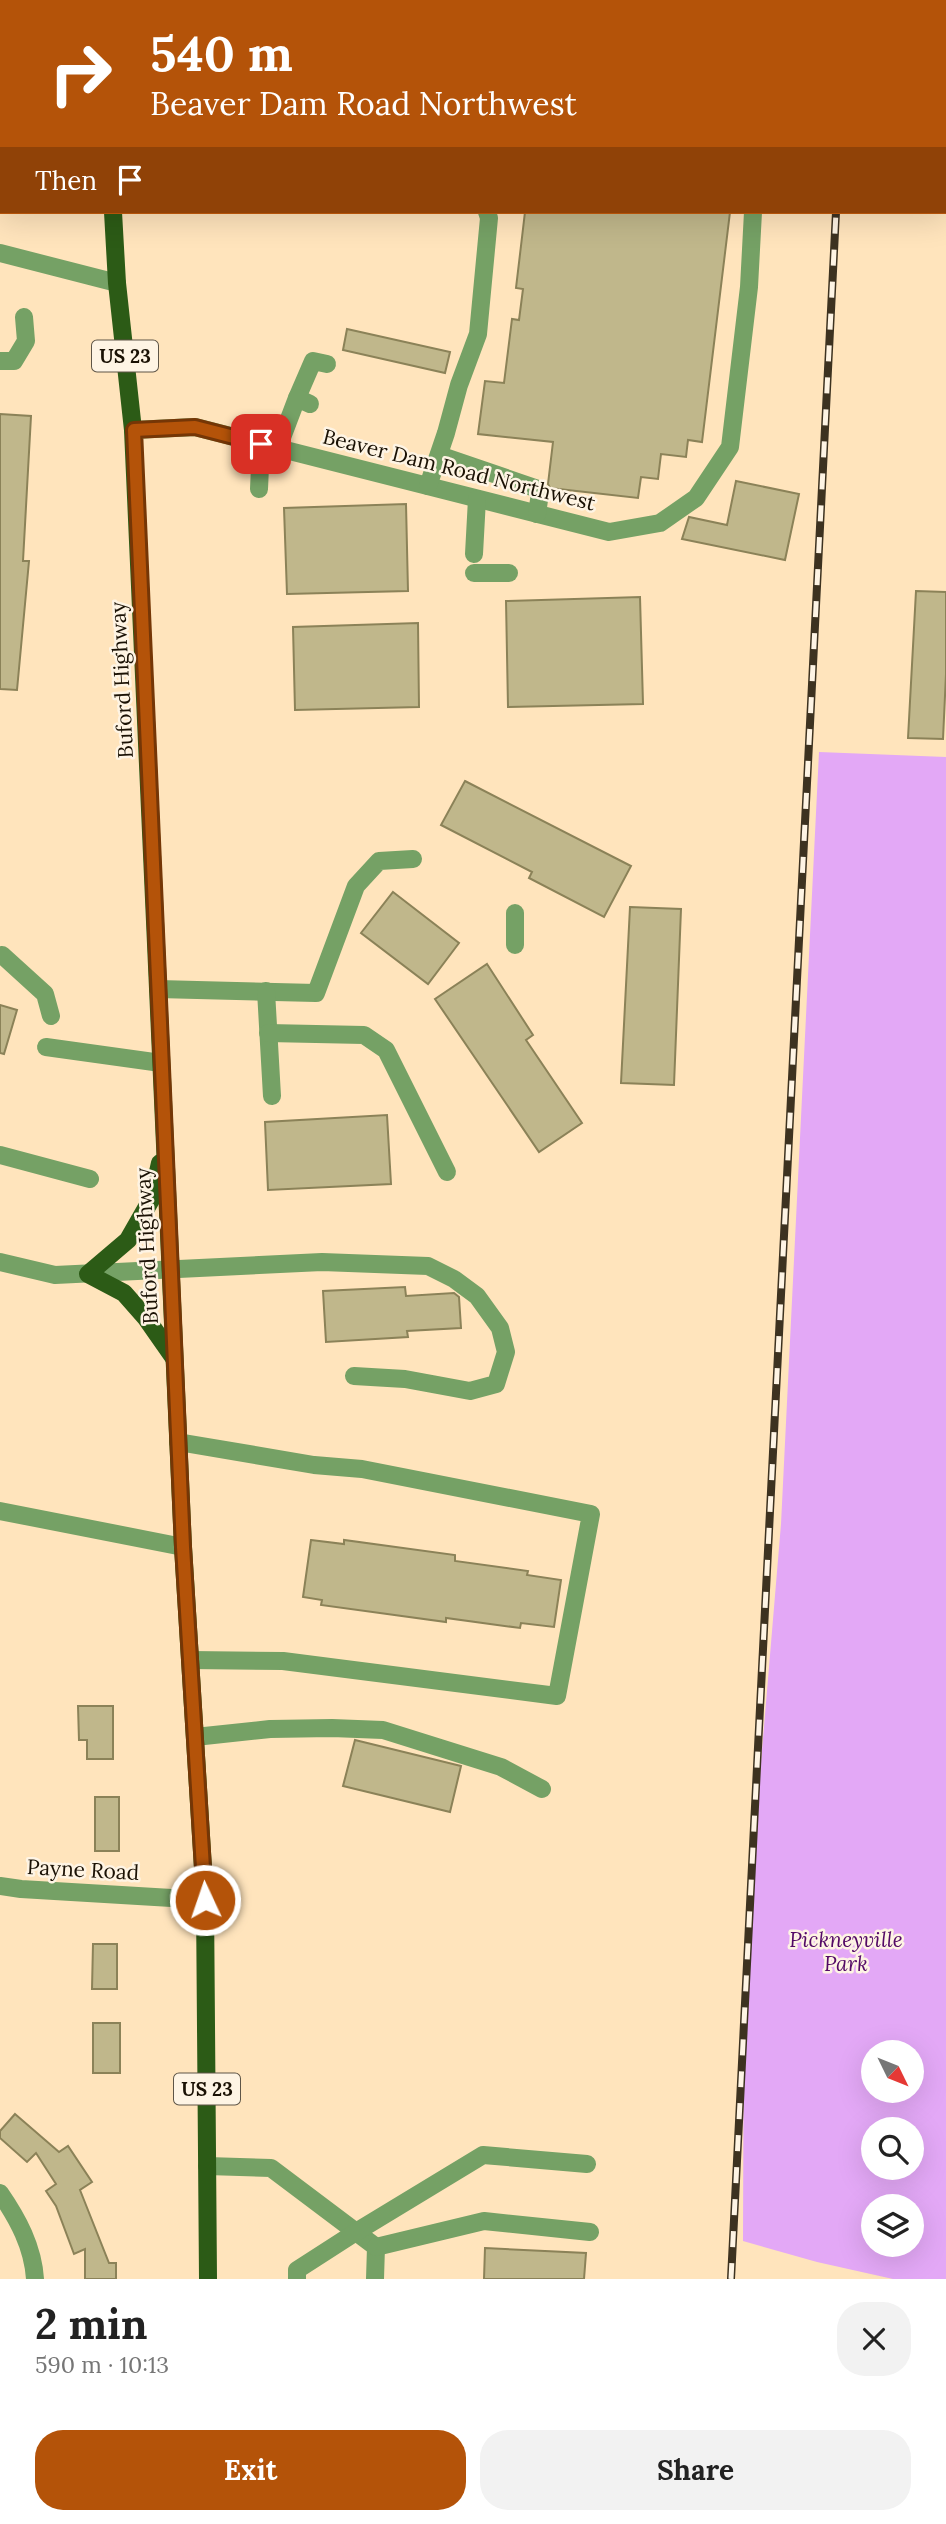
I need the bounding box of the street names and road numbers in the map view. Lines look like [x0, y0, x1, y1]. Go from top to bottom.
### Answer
road number: US 23 [92, 340, 158, 372]
street label: Beaver Dam Road Northwest [320, 423, 599, 517]
street label: Buford Highway [104, 601, 139, 759]
street label: Buford Highway [129, 1167, 164, 1325]
street label: Payne Road [26, 1853, 140, 1886]
road number: US 23 [174, 2074, 240, 2104]

